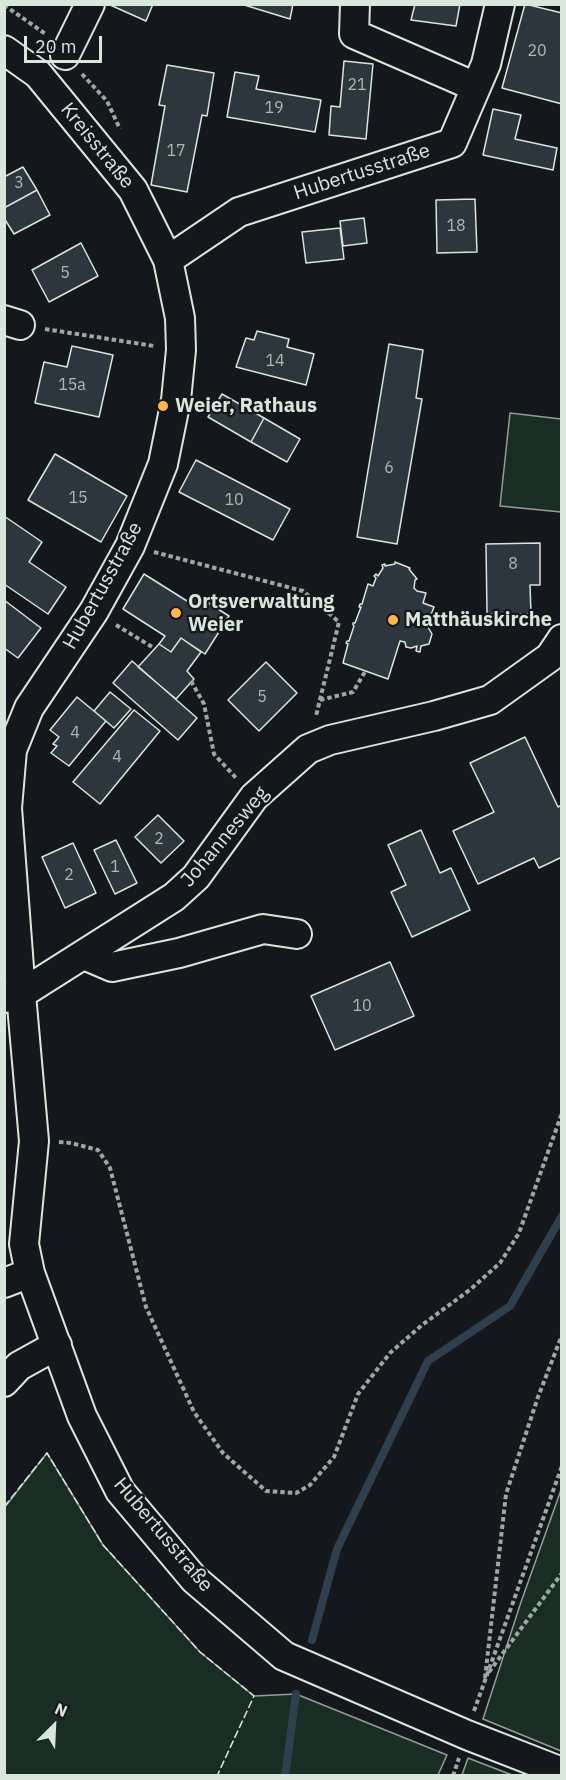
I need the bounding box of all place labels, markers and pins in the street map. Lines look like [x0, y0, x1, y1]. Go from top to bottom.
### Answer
place label: Weier, Rathaus [175, 394, 317, 418]
marker: Weier, Rathaus [156, 399, 170, 413]
place label: Ortsverwaltung Weier [188, 590, 334, 637]
marker: Ortsverwaltung Weier [169, 606, 183, 620]
place label: Matthäuskirche [405, 608, 552, 632]
marker: Matthäuskirche [386, 613, 400, 627]

